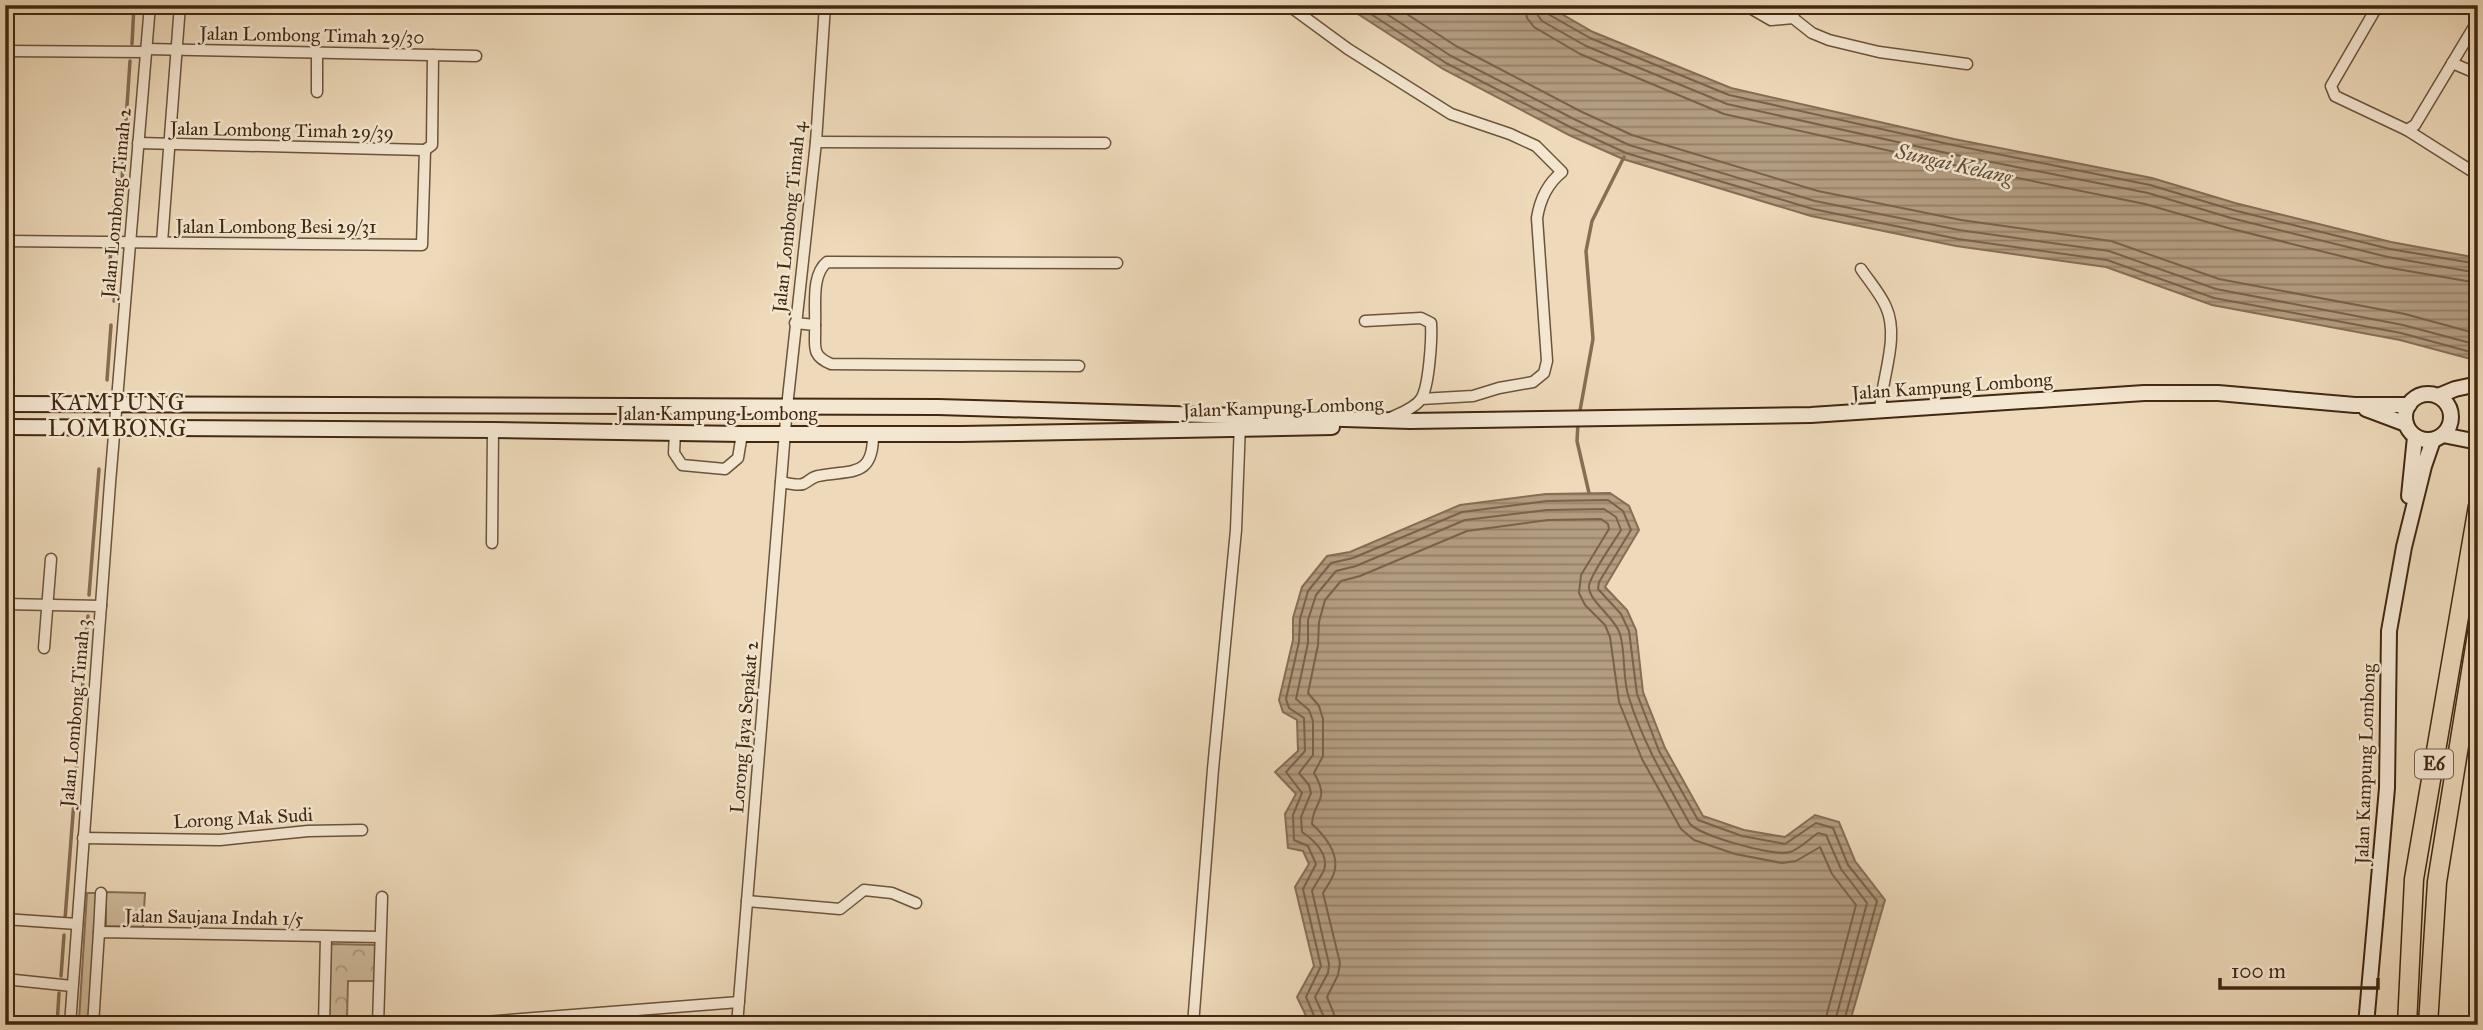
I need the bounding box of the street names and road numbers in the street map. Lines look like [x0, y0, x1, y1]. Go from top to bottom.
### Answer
street label: Jalan Lombong Timah 29/30 [197, 22, 425, 49]
street label: Jalan Lombong Timah 2 [96, 106, 137, 301]
street label: Jalan Lombong Timah 29/39 [168, 117, 394, 144]
street label: Jalan Lombong Timah 4 [767, 120, 812, 316]
street label: Jalan Lombong Besi 29/31 [173, 215, 377, 239]
street label: Jalan Kampung Lombong [1849, 368, 2053, 406]
street label: Jalan Kampung Lombong [1180, 392, 1384, 423]
street label: Jalan Kampung Lombong [615, 402, 818, 426]
street label: Jalan Lombong Timah 3 [55, 618, 96, 810]
street label: Lorong Jaya Sepakat 2 [725, 639, 764, 814]
street label: Jalan Kampung Lombong [2350, 663, 2381, 867]
road number: E6 [2415, 750, 2453, 778]
street label: Lorong Mak Sudi [172, 803, 314, 834]
street label: Jalan Saujana Indah 1/5 [122, 904, 304, 931]

